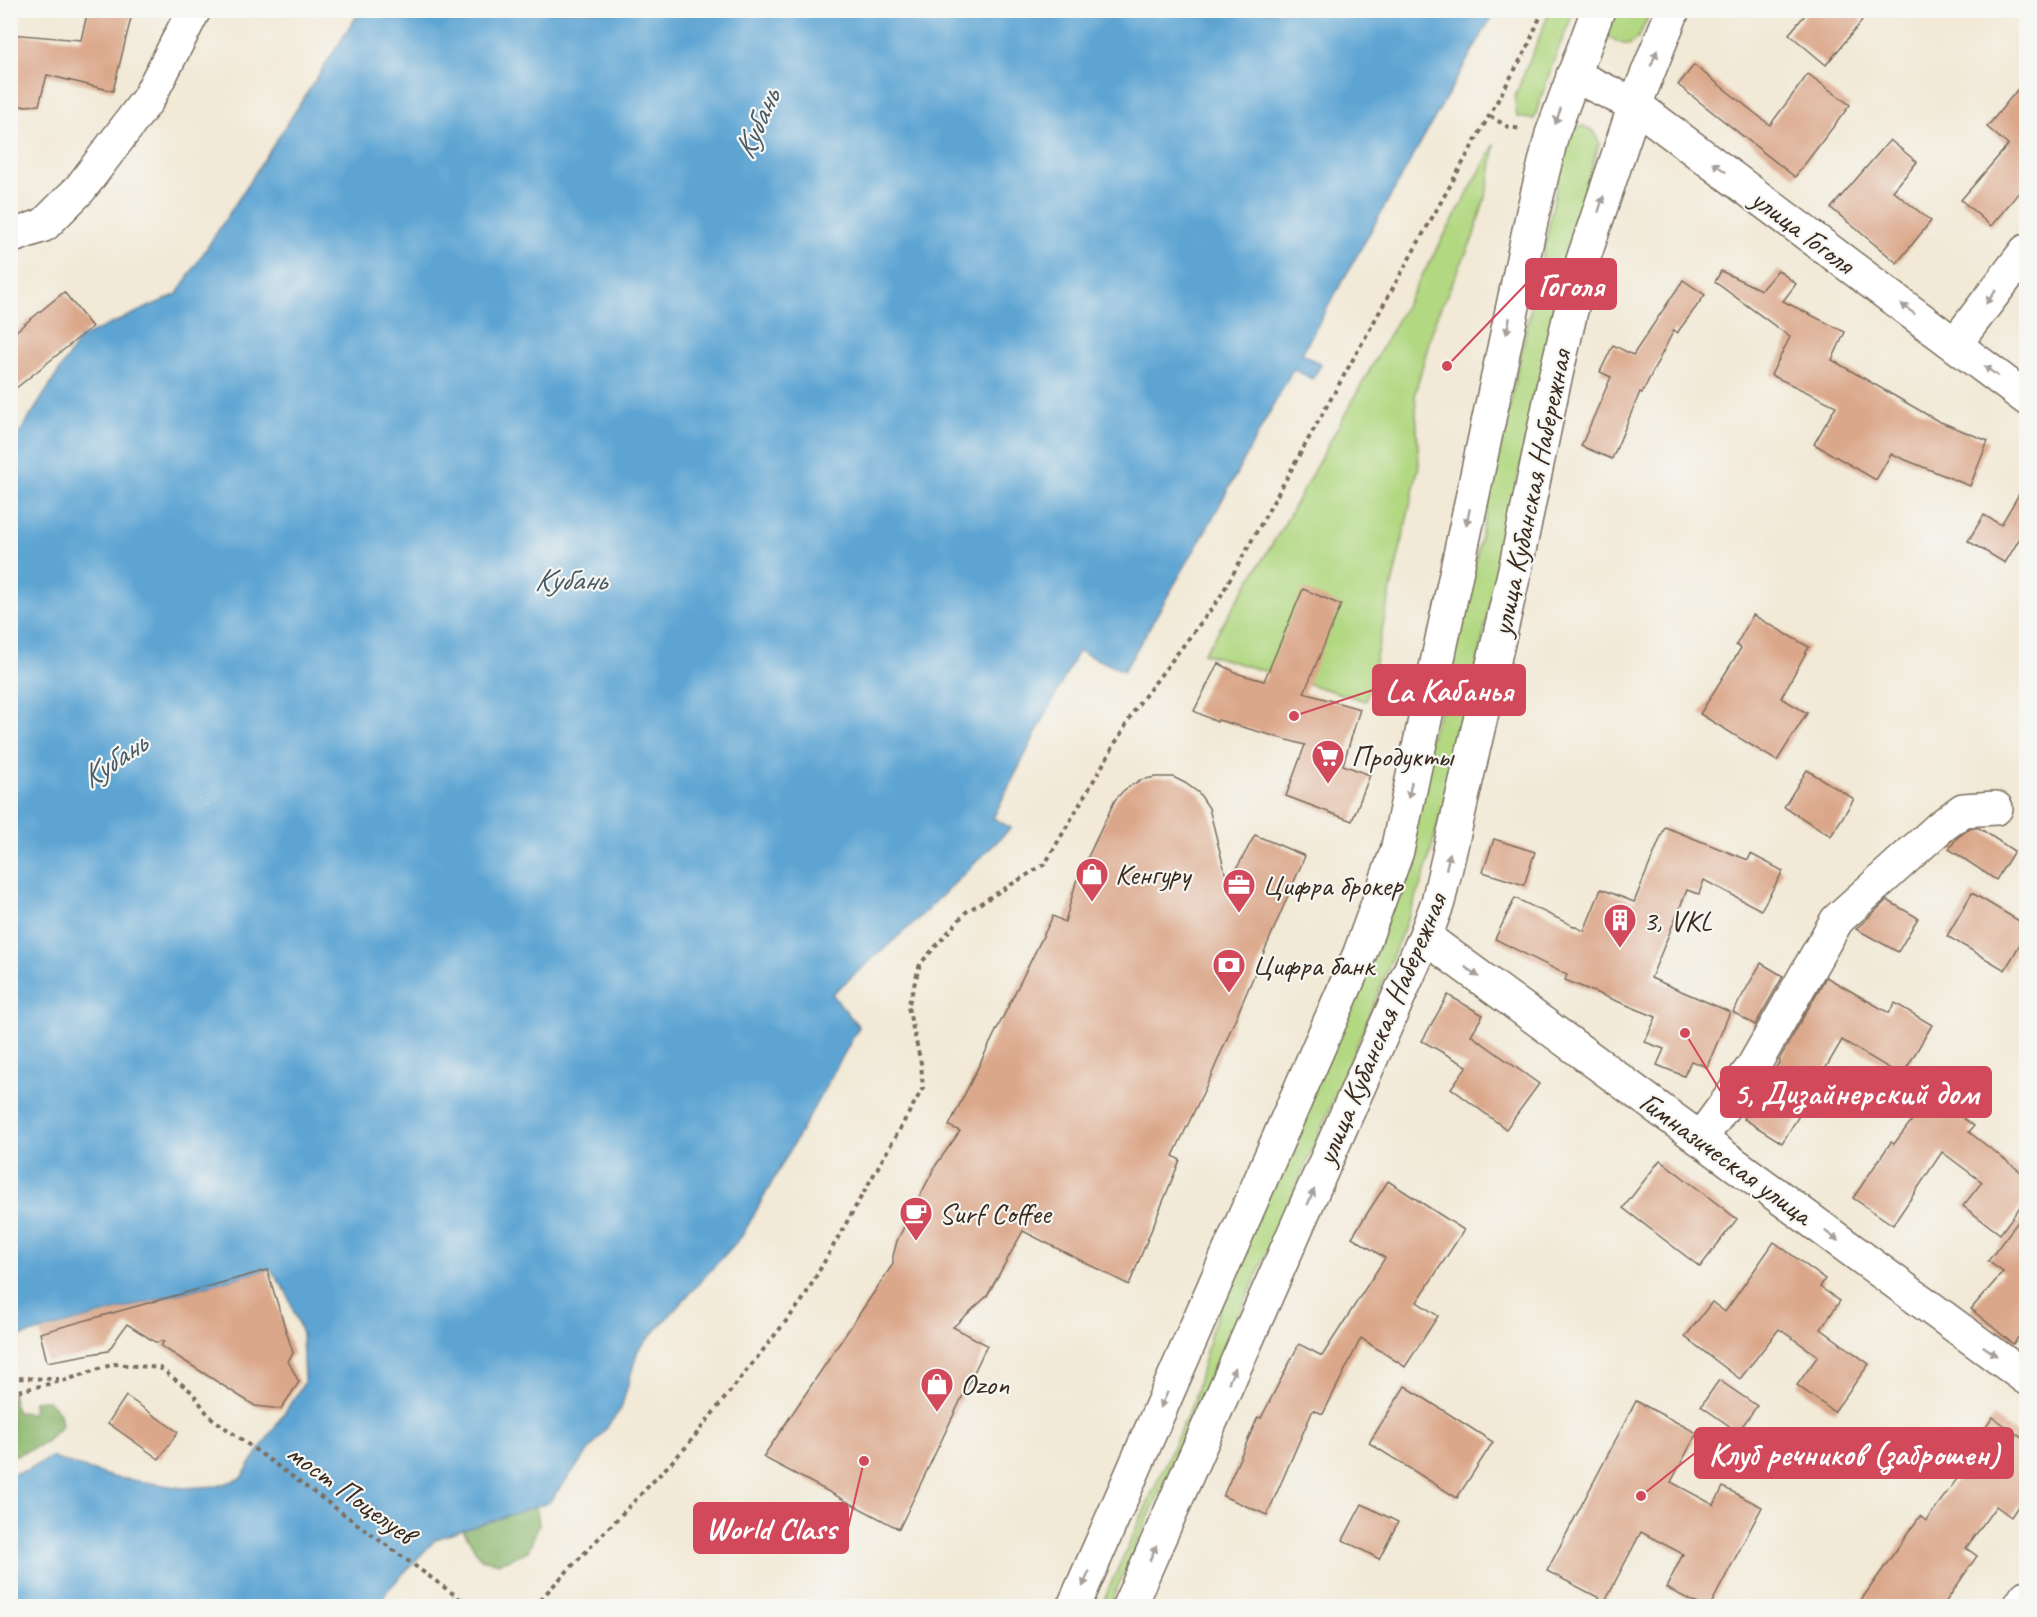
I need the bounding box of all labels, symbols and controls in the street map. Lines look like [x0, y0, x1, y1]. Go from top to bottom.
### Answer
one-way arrow [1649, 48, 1659, 66]
water label: Кубань [723, 80, 791, 165]
one-way arrow [1553, 107, 1562, 125]
one-way arrow [1711, 162, 1726, 174]
street label: улица Гоголя [1742, 179, 1864, 284]
one-way arrow [1597, 195, 1606, 213]
callout: Гоголя [1526, 259, 1616, 309]
text: Гоголя [1538, 265, 1606, 306]
one-way arrow [1985, 289, 1997, 305]
one-way arrow [1901, 304, 1916, 316]
one-way arrow [1503, 317, 1513, 335]
street label: улица Кубанская Набережная [1482, 344, 1580, 641]
one-way arrow [1983, 365, 1999, 377]
one-way arrow [1463, 508, 1472, 527]
water label: Кубань [534, 559, 609, 600]
callout: La Кабанья [1373, 665, 1525, 715]
text: La Кабанья [1385, 670, 1516, 711]
water label: Кубань [72, 722, 157, 797]
place label: Продукты [1351, 737, 1455, 775]
supermarket icon: Продукты [1310, 738, 1346, 785]
one-way arrow [1405, 780, 1414, 799]
one-way arrow [1443, 852, 1453, 870]
place label: Кенгуру [1115, 855, 1193, 893]
shop icon: Кенгуру [1074, 856, 1110, 903]
place label: Цифра брокер [1262, 866, 1404, 904]
office icon: Цифра брокер [1221, 867, 1257, 914]
street label: улица Кубанская Набережная [1306, 885, 1456, 1172]
place label: 3, VKL [1643, 901, 1713, 939]
building icon: 3, VKL [1602, 902, 1638, 949]
place label: Цифра банк [1252, 946, 1376, 984]
bank icon: Цифра банк [1211, 947, 1247, 994]
one-way arrow [1464, 966, 1480, 978]
callout: 5, Дизайнерский дом [1721, 1067, 1991, 1117]
text: 5, Дизайнерский дом [1733, 1073, 1982, 1115]
street label: Гимназическая улица [1632, 1083, 1822, 1235]
one-way arrow [1306, 1187, 1316, 1205]
place label: Surf Coffee [939, 1194, 1053, 1232]
cafe icon: Surf Coffee [898, 1195, 934, 1242]
one-way arrow [1824, 1230, 1840, 1242]
one-way arrow [1982, 1345, 1997, 1357]
place label: Ozon [960, 1365, 1010, 1403]
shop icon: Ozon [919, 1366, 955, 1413]
one-way arrow [1228, 1366, 1238, 1384]
one-way arrow [1158, 1391, 1168, 1409]
callout: Клуб речников (заброшен) [1695, 1428, 2013, 1478]
street label: мост Поцелуев [279, 1434, 427, 1556]
text: Клуб речников (заброшен) [1709, 1434, 2002, 1476]
callout: World Class [694, 1503, 848, 1553]
text: World Class [706, 1508, 839, 1549]
one-way arrow [1149, 1544, 1158, 1562]
one-way arrow [1081, 1570, 1091, 1588]

